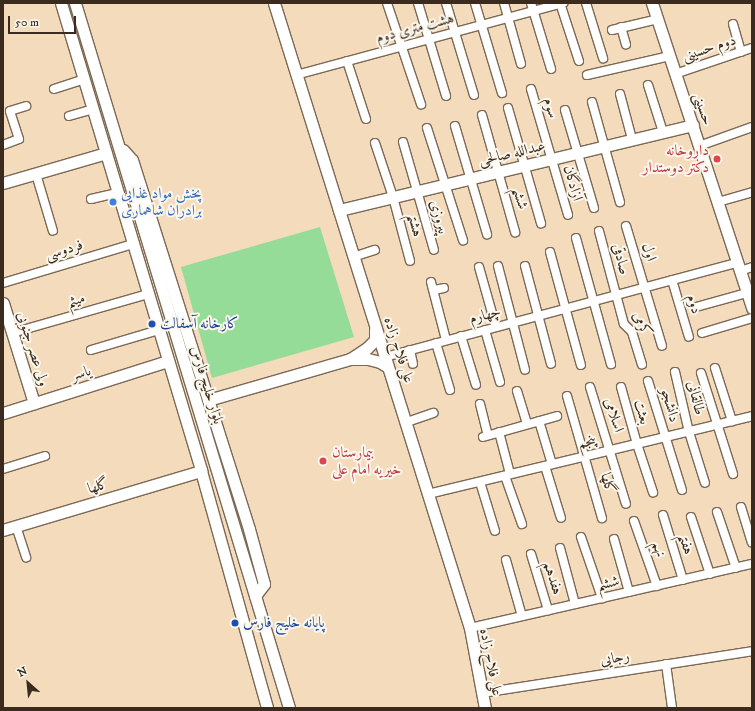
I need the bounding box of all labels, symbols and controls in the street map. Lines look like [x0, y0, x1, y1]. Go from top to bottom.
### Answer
scale bar [10, 8, 78, 34]
street label: هشت متری دوم [374, 9, 456, 47]
text: 50 m [15, 15, 39, 30]
street label: دوم حسینی [680, 31, 738, 65]
street label: حسینی [689, 91, 717, 127]
street label: سوم [540, 96, 562, 120]
street label: عبدالله صالحی [477, 137, 547, 169]
place label: داروخانه دکتر دوستدار [643, 141, 709, 176]
marker: داروخانه دکتر دوستدار [712, 154, 722, 164]
street label: آزادگان [559, 163, 587, 203]
place label: پخش مواد غذایی برادران شاهماری [121, 184, 202, 219]
street label: ششم [508, 185, 532, 211]
marker: پخش مواد غذایی برادران شاهماری [108, 197, 118, 207]
street label: پیروزی [426, 198, 452, 236]
street label: هشتم [403, 211, 427, 239]
street label: فردوسی [43, 236, 85, 264]
street label: اول [638, 241, 660, 263]
street label: صادقی [608, 242, 634, 276]
street label: میثم [65, 289, 87, 311]
street label: دوم [683, 292, 705, 316]
street label: چهارم [467, 302, 503, 328]
street label: ولی عصر جنوبی [13, 309, 53, 389]
street label: کرمی [628, 309, 656, 339]
place label: کارخانه آسفالت [160, 315, 239, 333]
street label: علی فلاح زاده [380, 315, 418, 385]
marker: کارخانه آسفالت [147, 319, 157, 329]
street label: بلوار خلیج فارس [187, 344, 227, 426]
street label: یاسر [69, 362, 93, 384]
street label: طالقانی [683, 379, 709, 417]
street label: دانشجو [657, 386, 683, 424]
street label: اسلامی [600, 396, 628, 434]
street label: بعثت [630, 397, 654, 427]
street label: پنجم [576, 431, 598, 453]
place label: بیمارستان خیریه امام علی [332, 443, 401, 478]
marker: بیمارستان خیریه امام علی [317, 455, 329, 467]
street label: گلها [596, 470, 620, 496]
street label: گلها [85, 474, 111, 498]
street label: هفتم [674, 531, 698, 557]
street label: نهم [648, 539, 670, 559]
street label: هفدهم [539, 559, 567, 597]
street label: ششم [595, 572, 621, 594]
place label: پایانه خلیج فارس [243, 614, 325, 632]
marker: پایانه خلیج فارس [230, 618, 240, 628]
street label: علی فلاح زاده [476, 627, 506, 697]
street label: رجایی [599, 647, 631, 669]
north arrow [8, 663, 48, 703]
text: N [15, 664, 30, 681]

